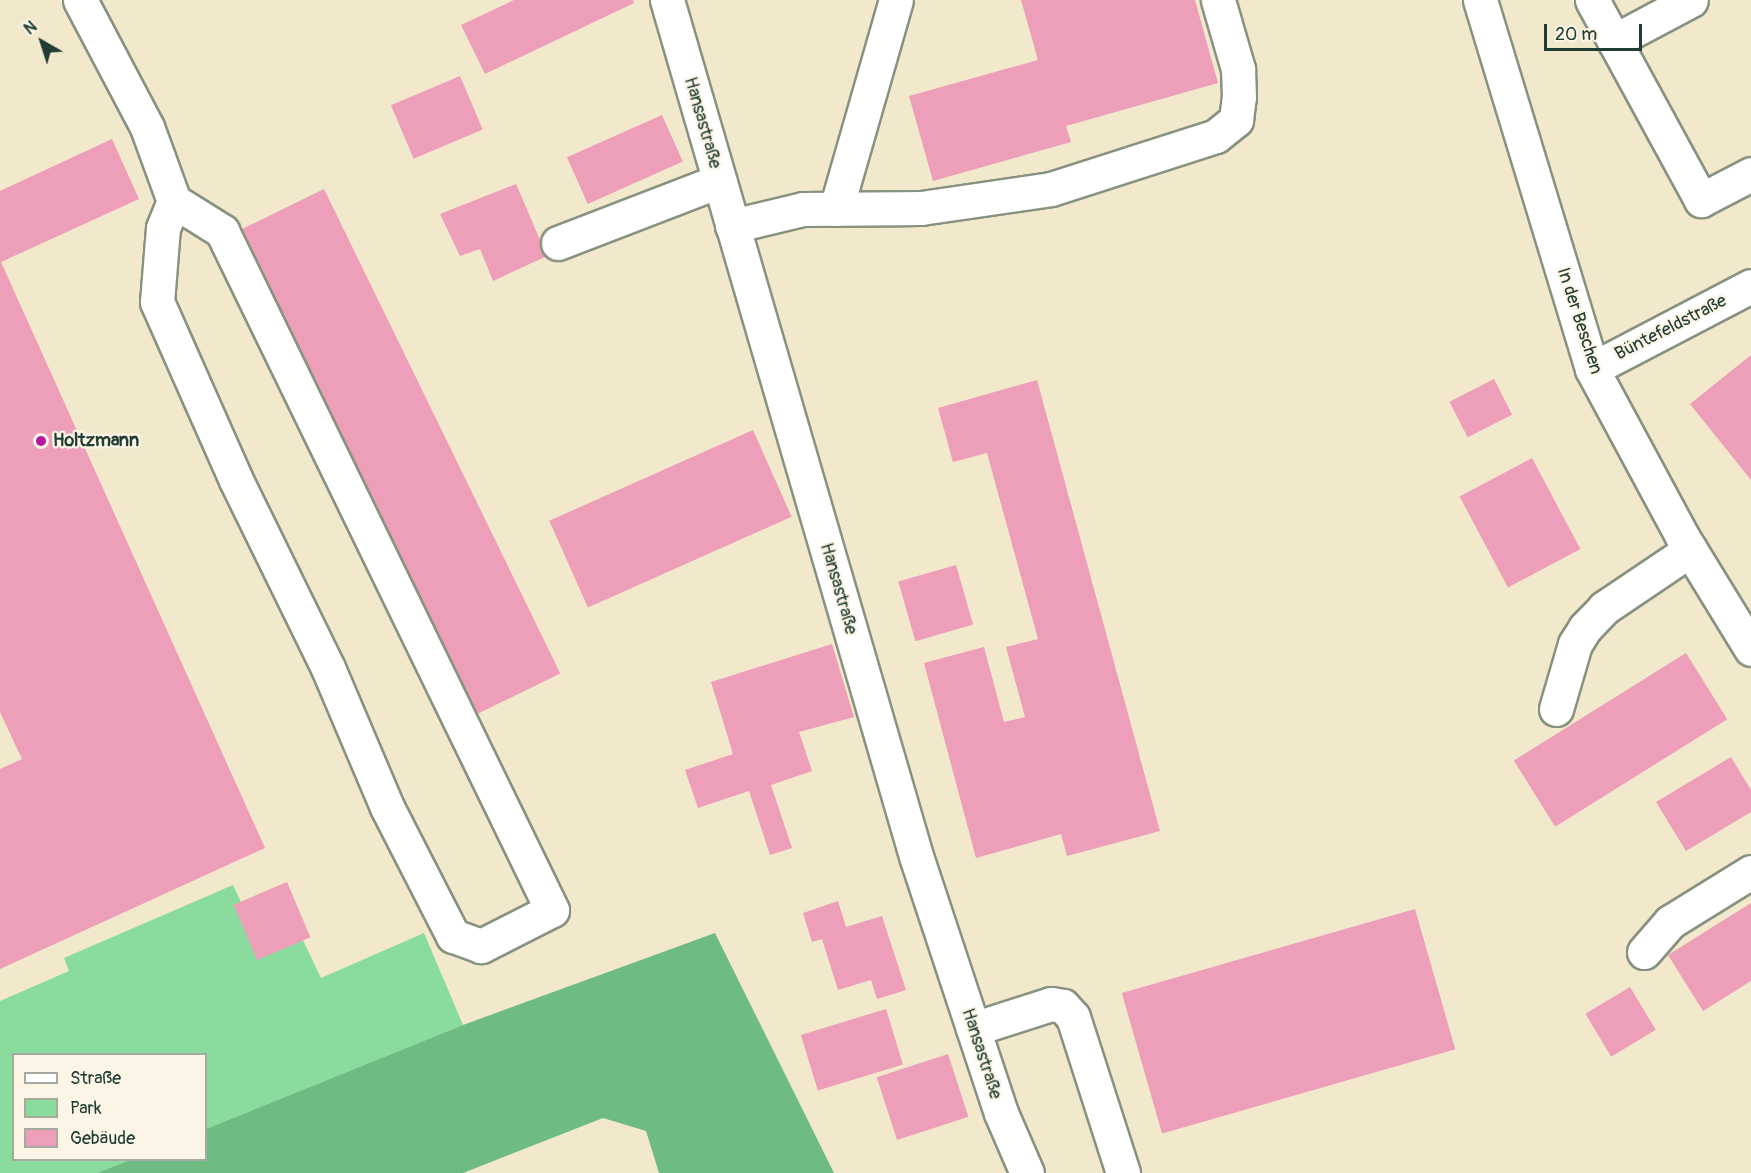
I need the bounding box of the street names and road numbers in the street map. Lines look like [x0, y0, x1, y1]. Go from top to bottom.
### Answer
street label: Hansastraße [679, 75, 725, 171]
street label: In der Beschen [1552, 265, 1606, 377]
street label: Büntefeldstraße [1611, 291, 1731, 365]
street label: Hansastraße [815, 541, 861, 637]
street label: Hansastraße [956, 1006, 1006, 1102]

